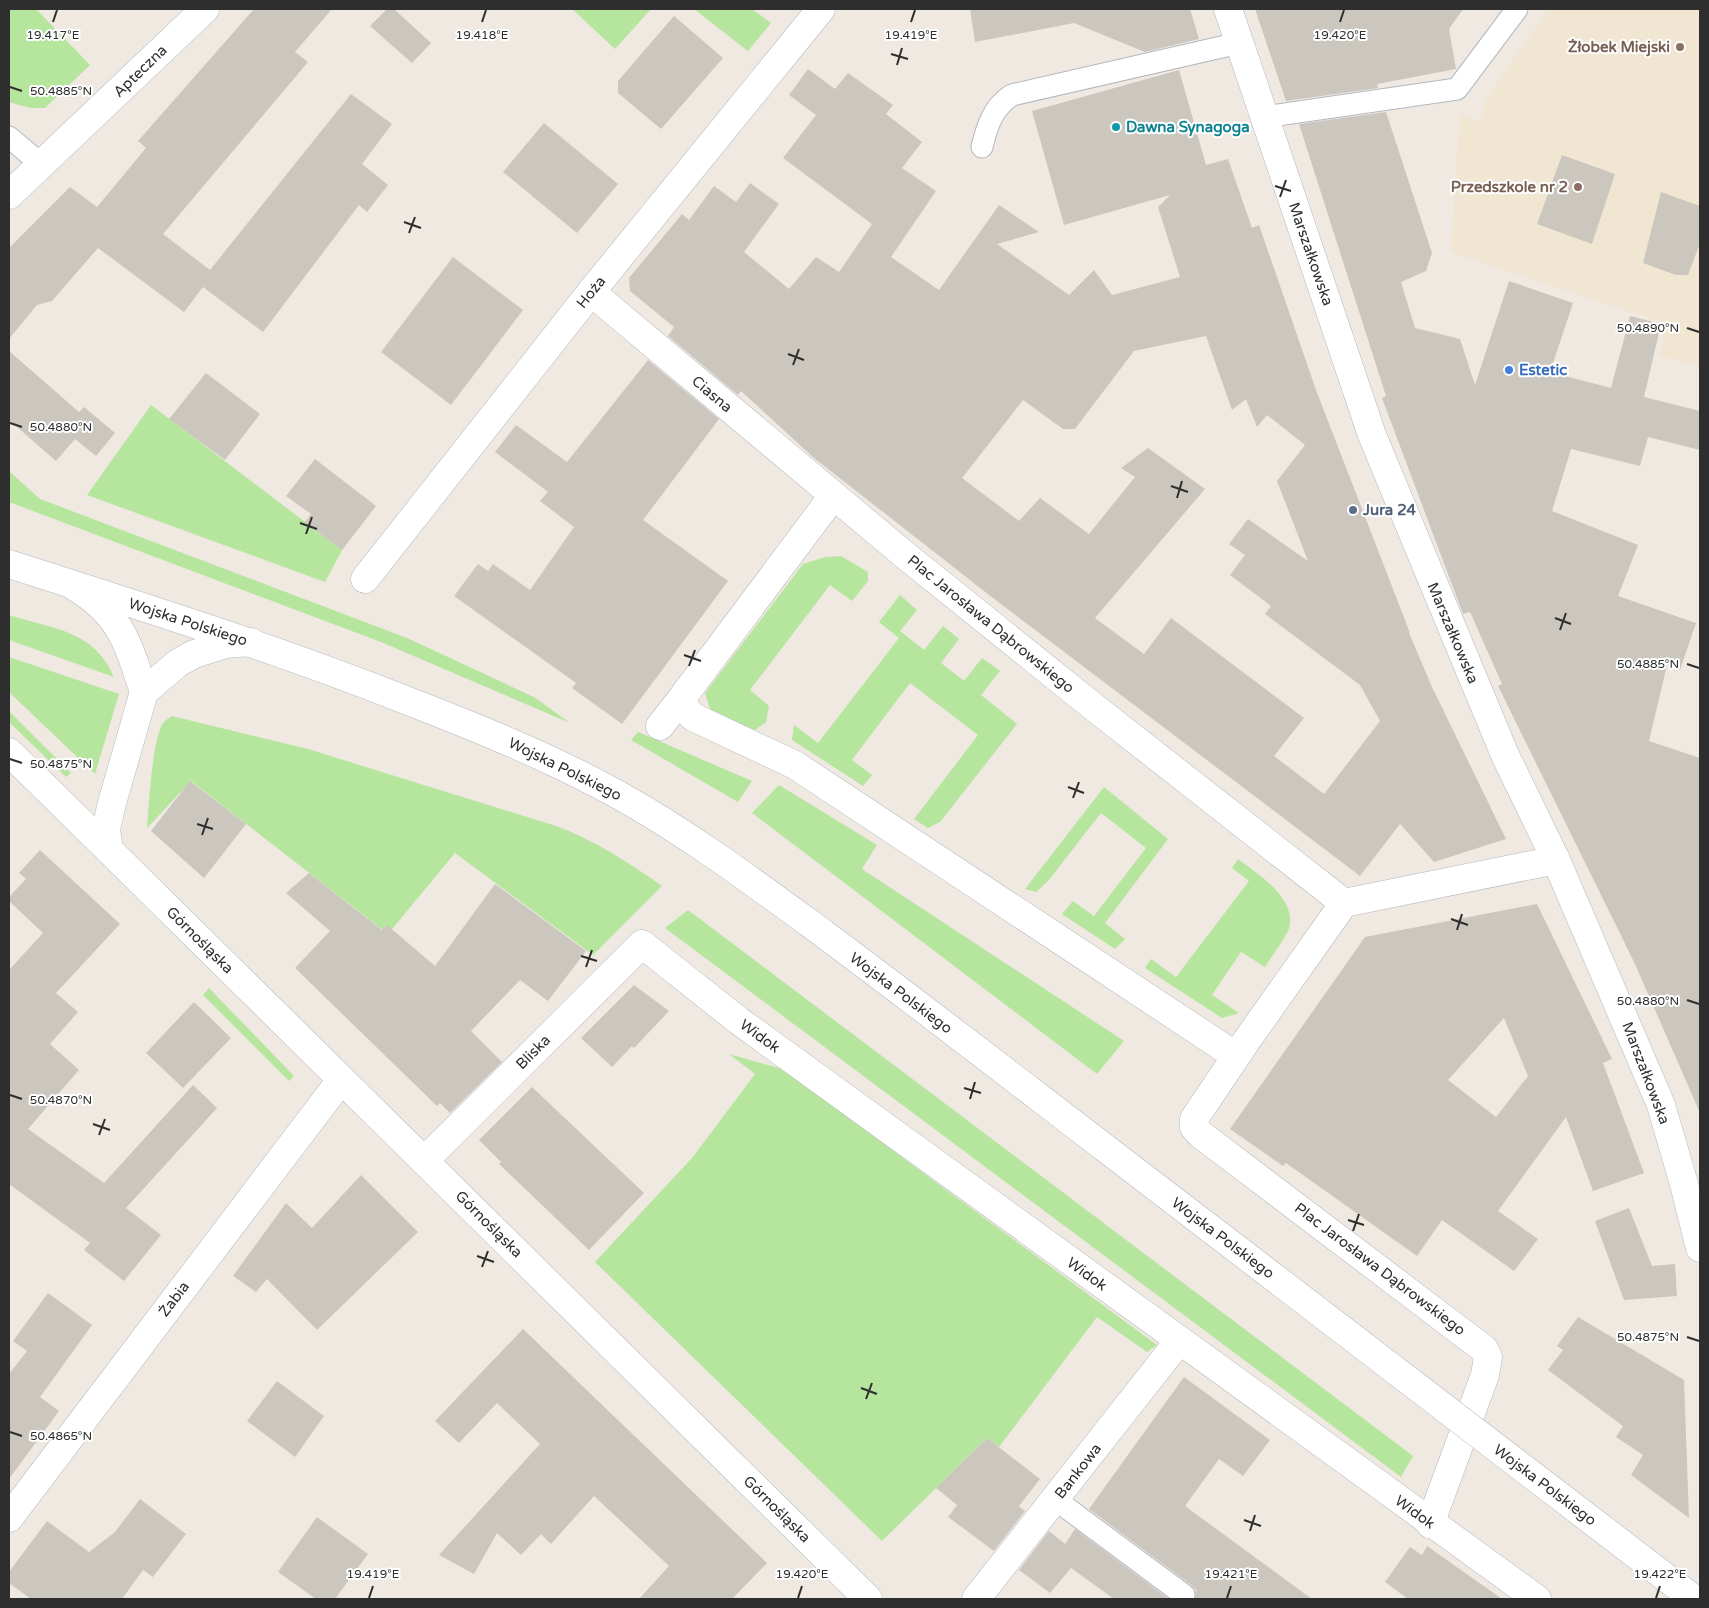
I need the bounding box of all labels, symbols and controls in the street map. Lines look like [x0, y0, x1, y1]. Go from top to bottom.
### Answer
text: 19.417°E [27, 28, 80, 42]
text: 19.418°E [456, 28, 509, 42]
text: 19.419°E [885, 28, 938, 42]
text: 19.420°E [1314, 28, 1367, 42]
place label: Żłobek Miejski [1568, 38, 1670, 57]
street label: Apteczna [109, 41, 171, 101]
marker: Żłobek Miejski [1674, 41, 1686, 53]
text: 50.4885°N [30, 84, 92, 98]
place label: Dawna Synagoga [1126, 118, 1250, 137]
marker: Dawna Synagoga [1110, 121, 1122, 133]
place label: Przedszkole nr 2 [1451, 178, 1568, 196]
marker: Przedszkole nr 2 [1572, 181, 1584, 193]
street label: Marszałkowska [1285, 200, 1337, 308]
street label: Hoża [573, 272, 609, 312]
text: 50.4890°N [1617, 321, 1679, 335]
place label: Estetic [1519, 361, 1567, 379]
marker: Estetic [1503, 364, 1515, 376]
street label: Ciasna [688, 372, 736, 416]
text: 50.4880°N [30, 420, 92, 434]
place label: Jura 24 [1362, 501, 1417, 519]
marker: Jura 24 [1347, 504, 1359, 516]
street label: Plac Jarosława Dąbrowskiego [904, 551, 1078, 697]
street label: Marszałkowska [1424, 580, 1482, 686]
street label: Wojska Polskiego [126, 594, 250, 650]
text: 50.4885°N [1617, 657, 1679, 671]
street label: Wojska Polskiego [505, 734, 625, 804]
text: 50.4875°N [30, 757, 92, 771]
street label: Górnośląska [163, 903, 237, 977]
street label: Wojska Polskiego [846, 949, 956, 1037]
text: 50.4880°N [1617, 994, 1679, 1008]
street label: Widok [736, 1015, 784, 1057]
street label: Marszałkowska [1618, 1019, 1674, 1127]
street label: Bliska [512, 1031, 554, 1073]
text: 50.4870°N [30, 1093, 92, 1107]
street label: Górnośląska [452, 1187, 526, 1261]
street label: Wojska Polskiego [1168, 1194, 1278, 1282]
street label: Plac Jarosława Dąbrowskiego [1291, 1199, 1469, 1339]
street label: Widok [1063, 1253, 1111, 1295]
street label: Żabia [155, 1278, 193, 1320]
text: 50.4875°N [1617, 1330, 1679, 1344]
text: 50.4865°N [30, 1429, 92, 1443]
street label: Bankowa [1051, 1440, 1105, 1502]
street label: Wojska Polskiego [1490, 1441, 1600, 1529]
street label: Górnośląska [740, 1472, 814, 1546]
street label: Widok [1391, 1491, 1439, 1533]
text: 19.419°E [347, 1567, 400, 1581]
text: 19.420°E [776, 1567, 829, 1581]
text: 19.421°E [1205, 1567, 1258, 1581]
text: 19.422°E [1634, 1567, 1687, 1581]

